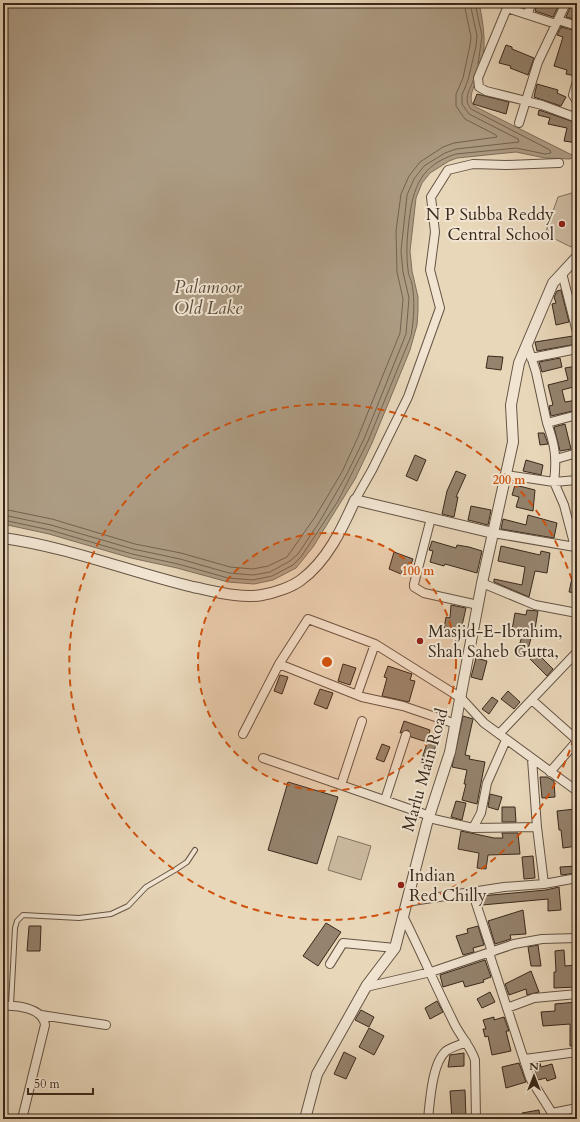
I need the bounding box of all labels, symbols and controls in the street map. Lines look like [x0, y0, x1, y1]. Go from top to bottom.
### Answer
place label: N P Subba Reddy Central School [426, 203, 555, 246]
marker: N P Subba Reddy Central School [557, 219, 567, 229]
water label: Palamoor Old Lake [174, 275, 243, 321]
text: 200 m [493, 472, 526, 488]
text: 100 m [402, 563, 435, 579]
place label: Masjid-E-Ibrahim, Shah Saheb Gutta, [428, 620, 563, 663]
marker: Masjid-E-Ibrahim, Shah Saheb Gutta, [415, 636, 425, 646]
centre of rings [320, 655, 334, 669]
street label: Marlu Main Road [396, 706, 454, 834]
place label: Indian Red Chilly [409, 864, 487, 907]
marker: Indian Red Chilly [396, 880, 406, 890]
north arrow [514, 1056, 554, 1096]
text: N [529, 1059, 539, 1074]
scale bar [28, 1070, 93, 1096]
text: 50 m [34, 1076, 61, 1092]

